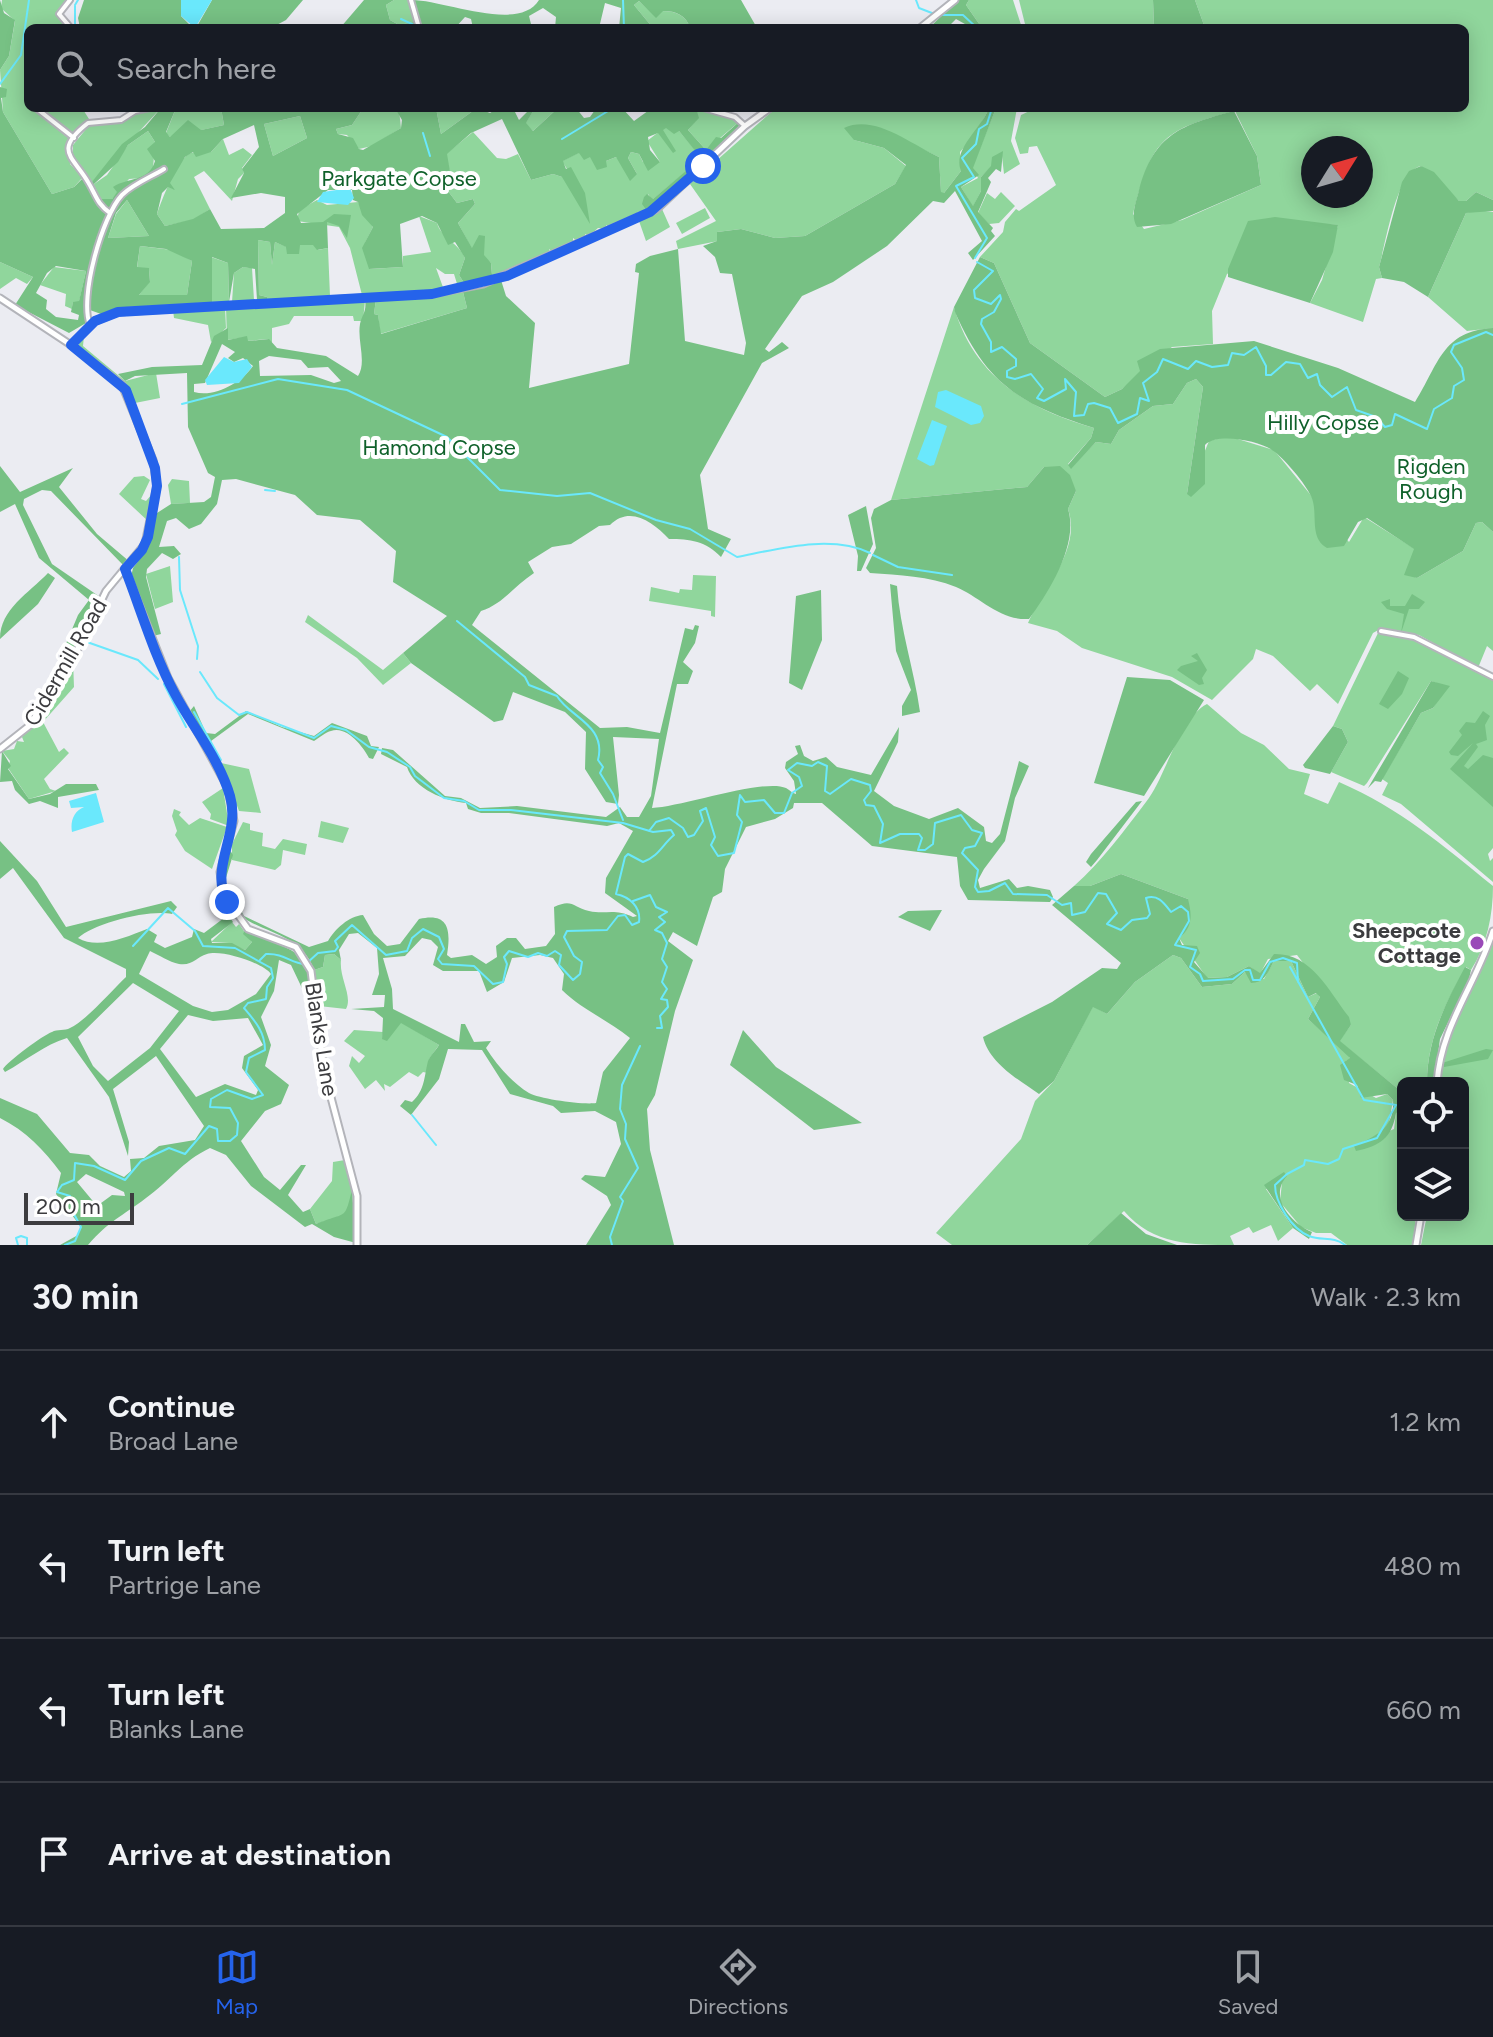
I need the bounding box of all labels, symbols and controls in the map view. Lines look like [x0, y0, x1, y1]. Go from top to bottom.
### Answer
search box [24, 24, 1469, 112]
icon: search [52, 46, 96, 90]
text: Search here [116, 50, 276, 87]
north arrow [1301, 136, 1373, 208]
route start [685, 148, 721, 184]
park label: Parkgate Copse [321, 165, 477, 192]
park label: Hilly Copse [1267, 409, 1379, 436]
park label: Hamond Copse [362, 434, 516, 461]
park label: Rigden Rough [1397, 453, 1465, 505]
street label: Cidermill Road [18, 594, 113, 731]
route end [209, 884, 245, 920]
place label: Sheepcote Cottage [1352, 917, 1461, 969]
marker: Sheepcote Cottage [1468, 934, 1486, 952]
street label: Blanks Lane [299, 980, 344, 1098]
map controls [1397, 1077, 1469, 1221]
button: locate [1397, 1077, 1469, 1149]
button: layers [1397, 1149, 1469, 1221]
scale bar [24, 1189, 134, 1225]
text: 200 m [36, 1193, 101, 1220]
text: 30 min [32, 1277, 139, 1318]
text: Walk · 2.3 km [1311, 1281, 1461, 1313]
text: Continue [108, 1388, 235, 1425]
icon: ahead [32, 1400, 76, 1444]
text: 1.2 km [1389, 1406, 1461, 1438]
text: Broad Lane [108, 1425, 238, 1457]
text: Turn left [108, 1532, 225, 1569]
icon: left [32, 1544, 76, 1588]
text: 480 m [1384, 1550, 1461, 1582]
text: Partrige Lane [108, 1569, 261, 1601]
text: Turn left [108, 1676, 225, 1713]
icon: left [32, 1688, 76, 1732]
text: 660 m [1386, 1694, 1461, 1726]
text: Blanks Lane [108, 1713, 244, 1745]
icon: arrive [32, 1832, 76, 1876]
text: Arrive at destination [108, 1836, 391, 1873]
tab: Map [215, 1945, 259, 2020]
tab: Directions [688, 1945, 788, 2020]
tab: Saved [1218, 1945, 1278, 2020]

